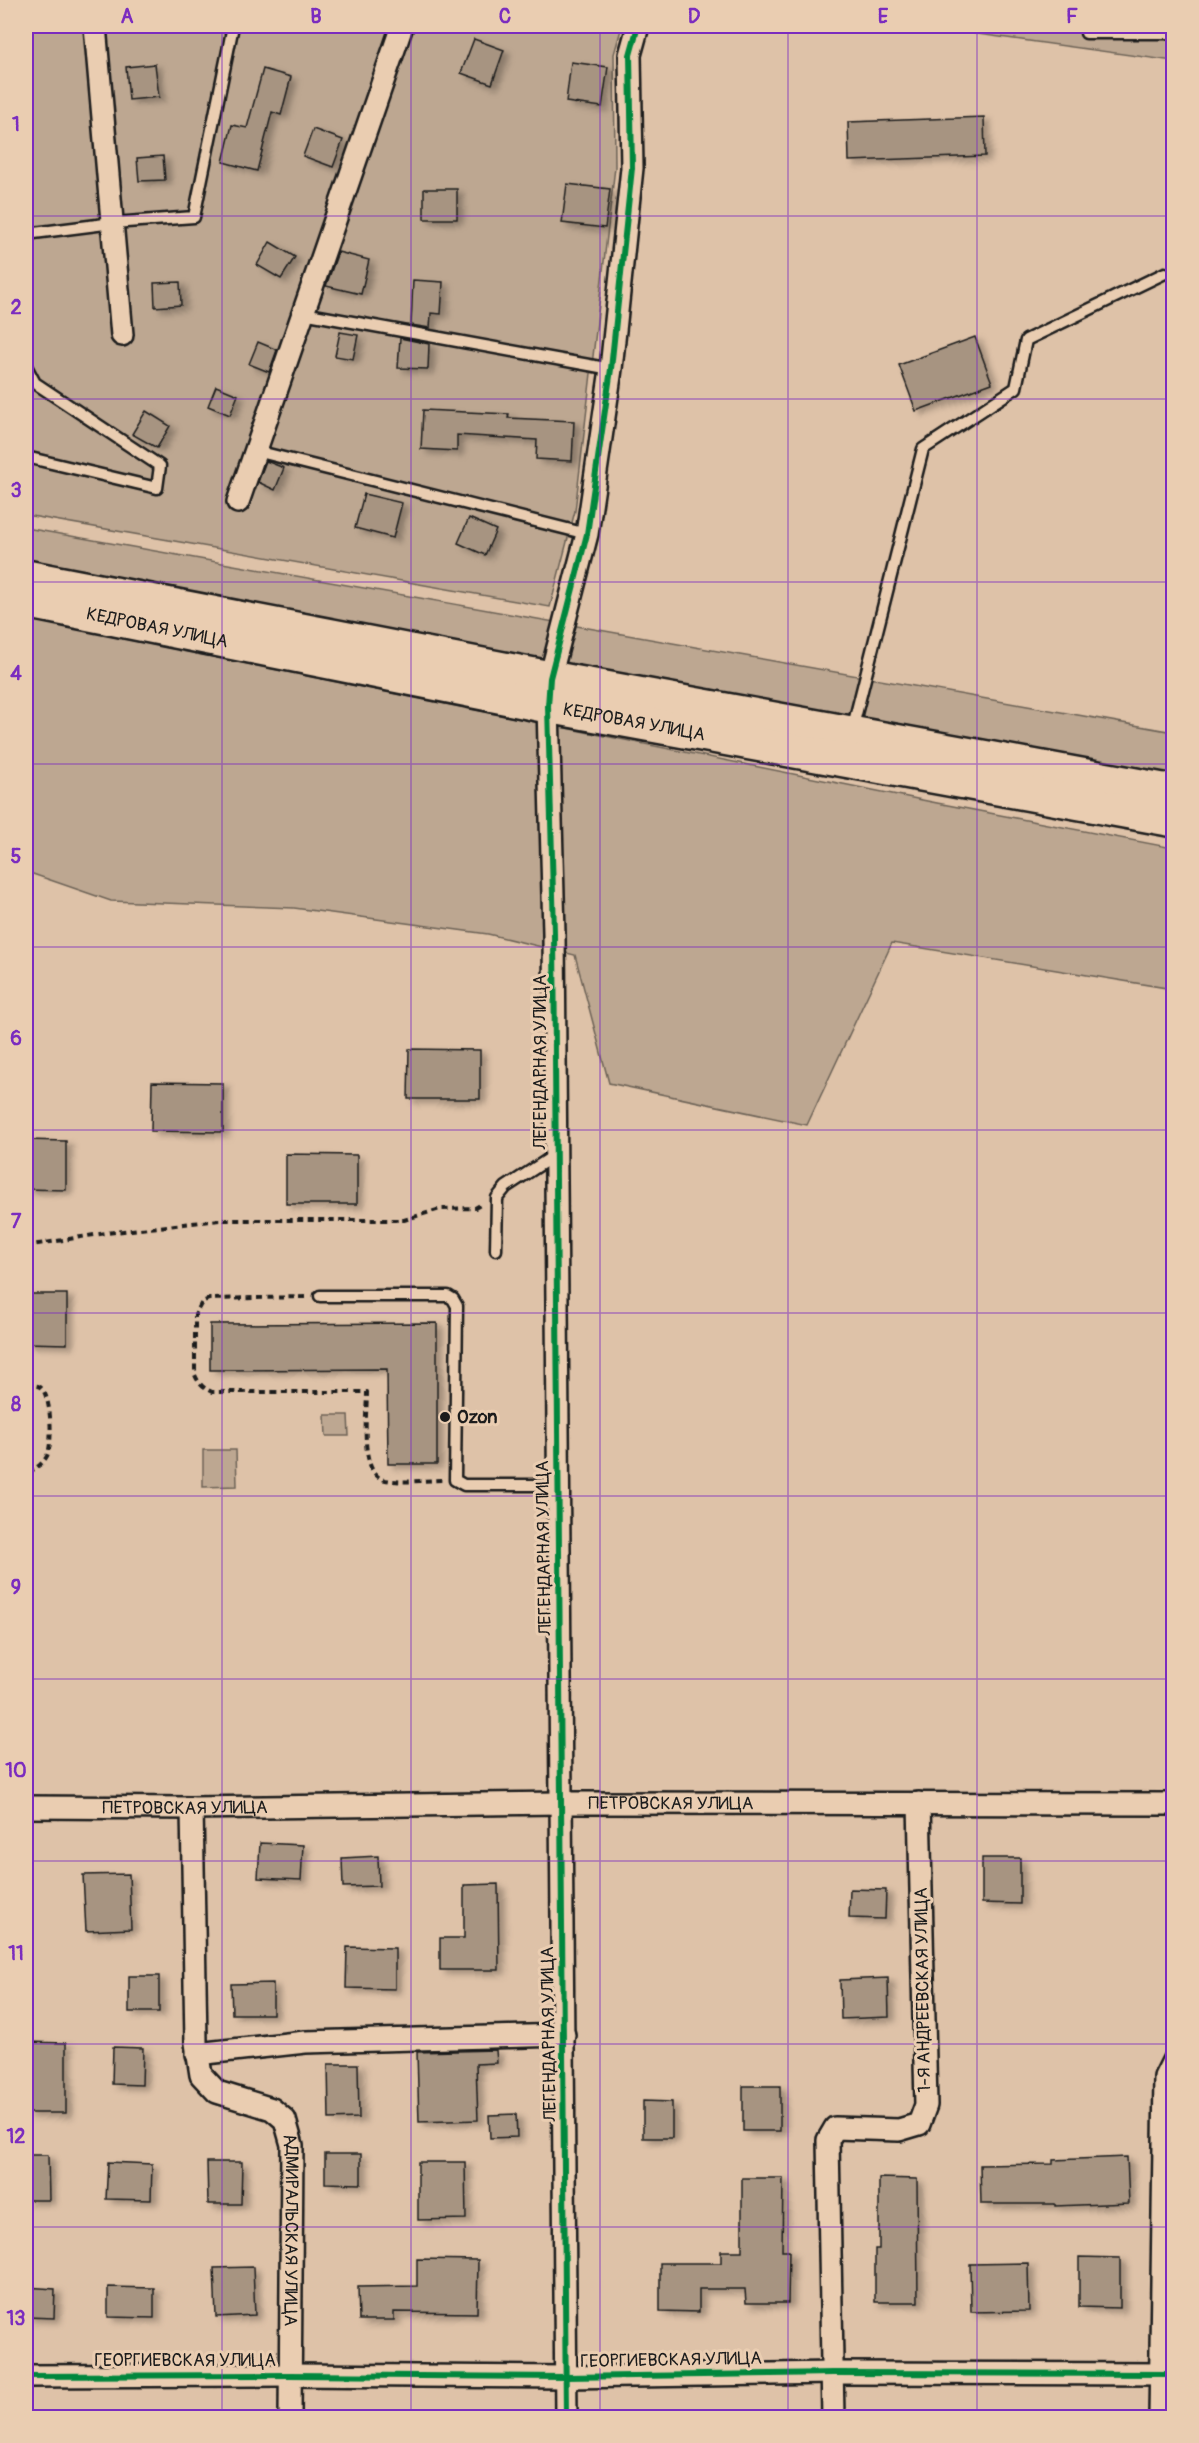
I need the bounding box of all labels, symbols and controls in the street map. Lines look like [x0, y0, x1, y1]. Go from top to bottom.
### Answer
text: A [121, 4, 134, 29]
text: B [310, 4, 322, 29]
text: C [499, 4, 511, 29]
text: D [688, 4, 701, 29]
text: E [878, 4, 889, 29]
text: F [1066, 4, 1078, 29]
text: 1 [12, 112, 20, 137]
text: 2 [10, 295, 22, 320]
text: 3 [10, 478, 22, 503]
street label: КЕДРОВАЯ УЛИЦА [84, 602, 231, 653]
text: 4 [10, 661, 22, 686]
street label: КЕДРОВАЯ УЛИЦА [561, 697, 707, 746]
text: 5 [11, 844, 22, 869]
street label: ЛЕГЕНДАРНАЯ УЛИЦА [529, 974, 552, 1151]
text: 6 [10, 1026, 22, 1051]
text: 7 [11, 1209, 22, 1234]
text: 8 [11, 1392, 21, 1417]
place label: Ozon [457, 1406, 497, 1429]
marker: Ozon [438, 1410, 452, 1424]
street label: ЛЕГЕНДАРНАЯ УЛИЦА [531, 1460, 557, 1637]
text: 9 [11, 1575, 21, 1600]
text: 10 [5, 1758, 27, 1783]
street label: ПЕТРОВСКАЯ УЛИЦА [588, 1792, 754, 1815]
street label: ПЕТРОВСКАЯ УЛИЦА [102, 1795, 268, 1820]
street label: 1-Я АНДРЕЕВСКАЯ УЛИЦА [910, 1887, 936, 2093]
text: 11 [8, 1941, 24, 1966]
street label: ЛЕГЕНДАРНАЯ УЛИЦА [536, 1946, 562, 2123]
text: 12 [7, 2124, 26, 2149]
street label: АДМИРАЛЬСКАЯ УЛИЦА [278, 2131, 304, 2327]
text: 13 [7, 2306, 25, 2331]
street label: ГЕОРГИЕВСКАЯ УЛИЦА [580, 2347, 762, 2373]
street label: ГЕОРГИЕВСКАЯ УЛИЦА [94, 2349, 276, 2372]

